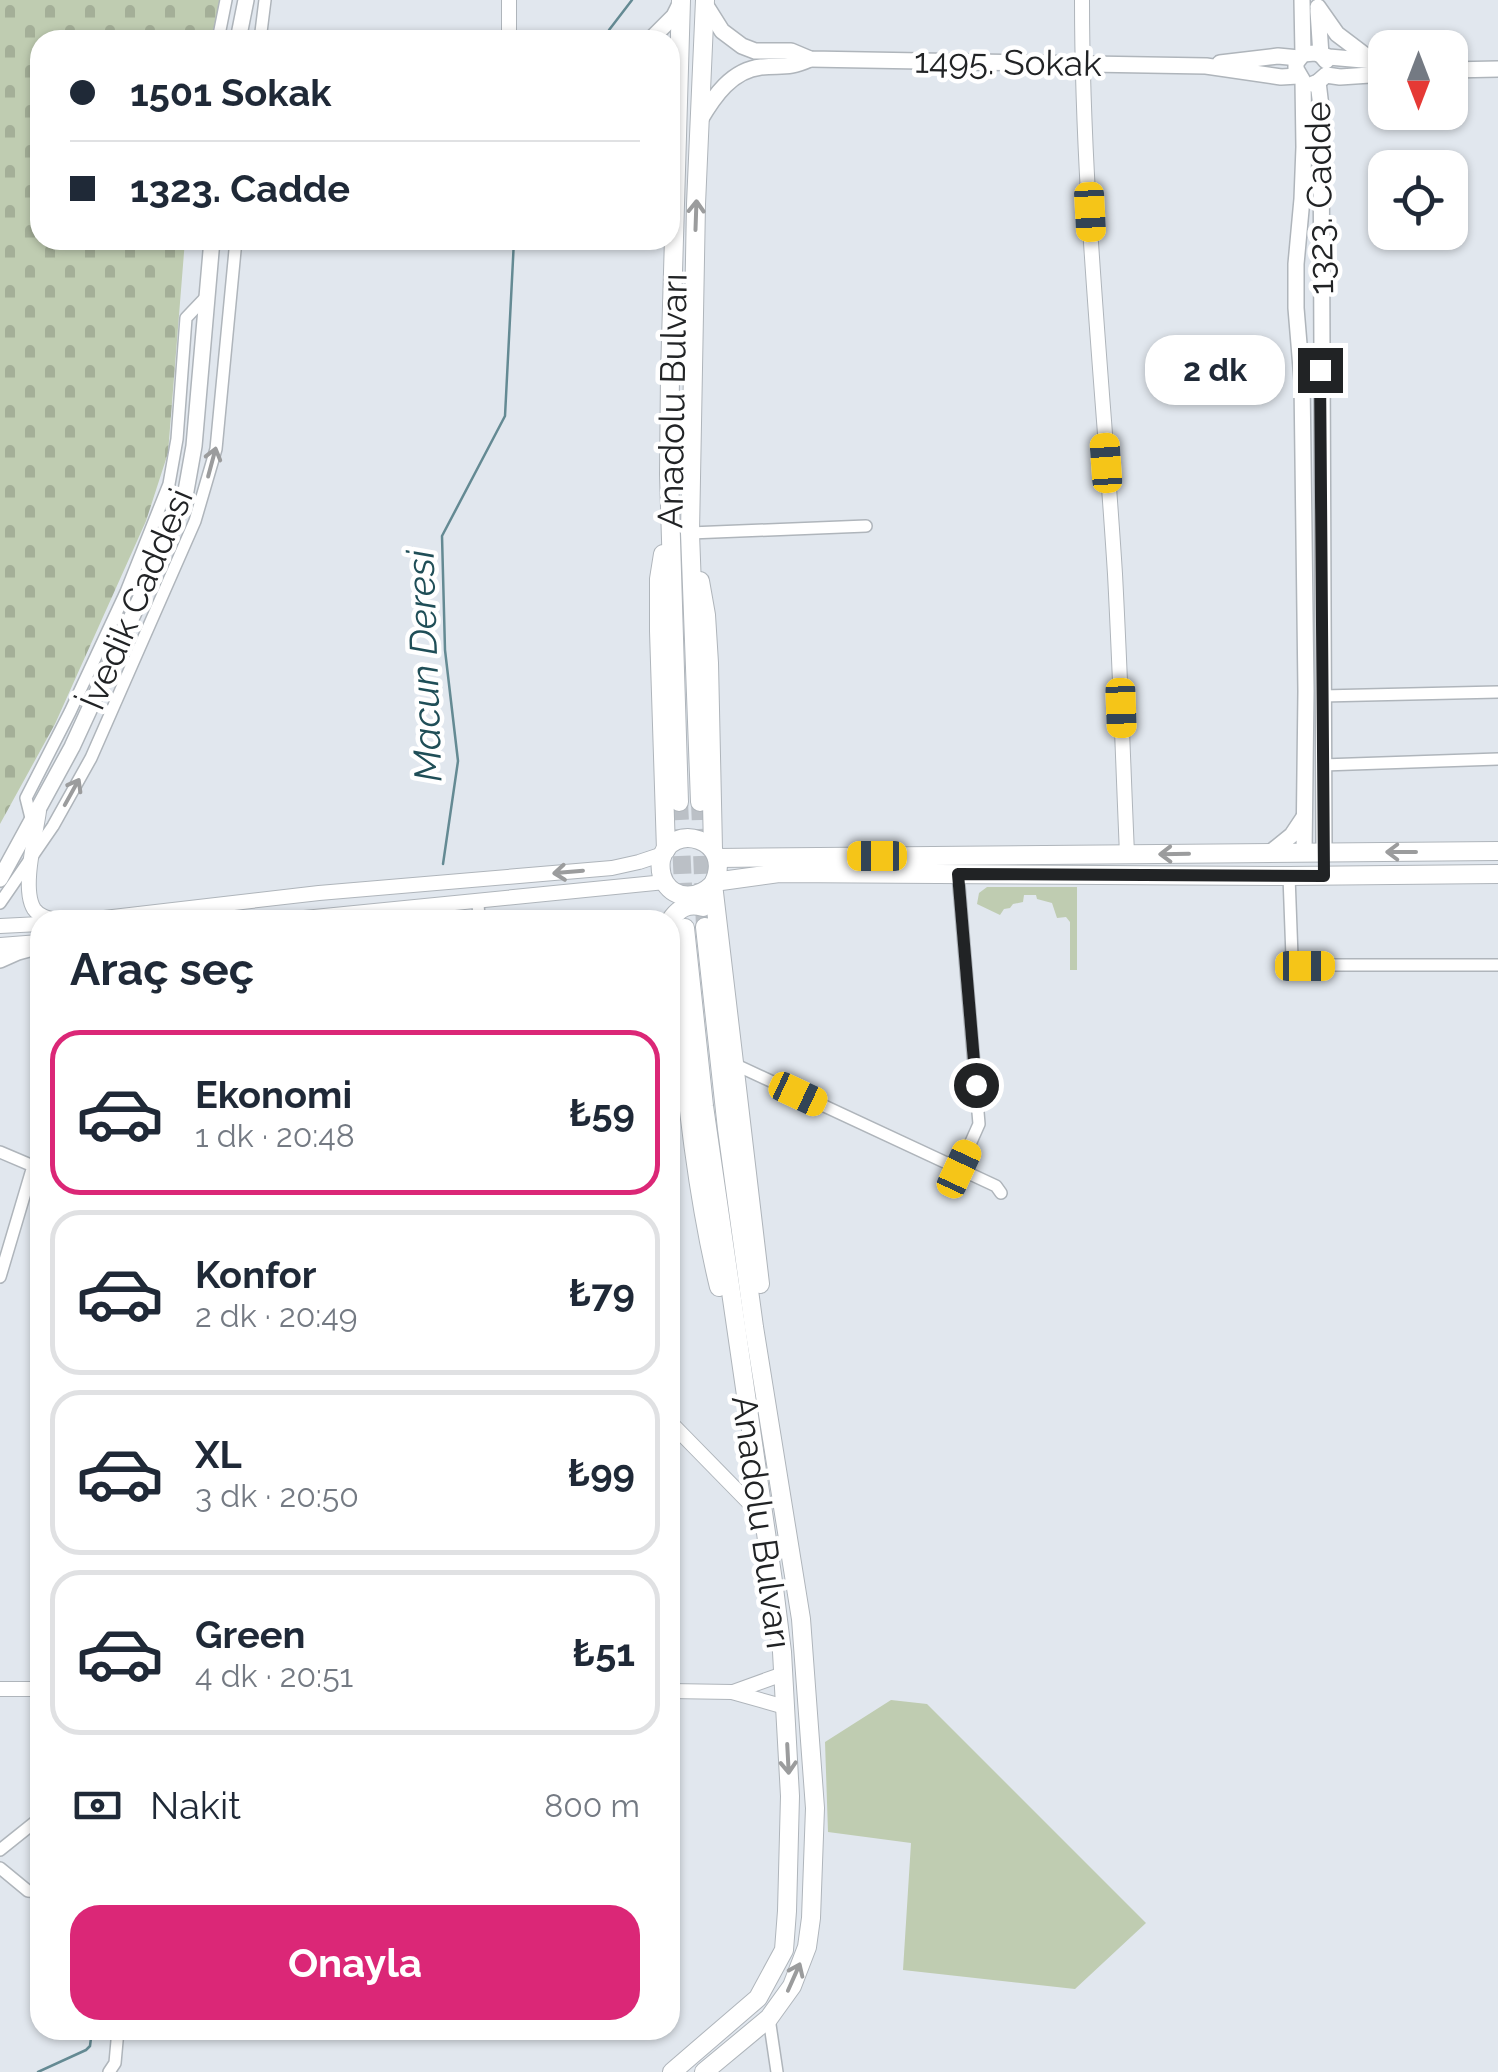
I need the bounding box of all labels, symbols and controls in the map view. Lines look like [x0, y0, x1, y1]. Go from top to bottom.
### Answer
north arrow [1368, 30, 1468, 130]
map controls [1368, 30, 1468, 250]
street label: 1495. Sokak [914, 40, 1102, 84]
text: 1501 Sokak [130, 70, 331, 115]
street label: 1323. Cadde [1297, 101, 1341, 295]
button: locate [1368, 150, 1468, 250]
text: 1323. Cadde [130, 166, 350, 211]
car [1073, 181, 1107, 243]
one-way arrow [687, 199, 706, 231]
street label: Anadolu Bulvarı [649, 273, 695, 529]
callout: 2 dk [1145, 335, 1285, 405]
route end [1298, 348, 1343, 393]
text: 2 dk [1183, 351, 1247, 388]
car [1089, 432, 1123, 494]
one-way arrow [204, 446, 223, 478]
street label: İvedik Caddesi [71, 482, 201, 716]
water label: Macun Deresi [397, 548, 451, 783]
car [1105, 677, 1137, 739]
one-way arrow [62, 778, 82, 807]
car [847, 841, 907, 871]
one-way arrow [1385, 842, 1418, 862]
one-way arrow [1158, 844, 1190, 863]
one-way arrow [553, 862, 585, 881]
text: Araç seç [70, 943, 254, 996]
car [1275, 951, 1335, 981]
route start [954, 1063, 999, 1108]
icon: car [75, 1068, 165, 1158]
car [764, 1068, 832, 1120]
text: Ekonomi [195, 1072, 352, 1117]
text: ₺59 [569, 1090, 635, 1135]
text: 1 dk · 20:48 [195, 1117, 355, 1154]
car [933, 1135, 985, 1203]
icon: car [75, 1248, 165, 1338]
text: Konfor [195, 1252, 317, 1297]
text: ₺79 [569, 1270, 635, 1315]
text: 2 dk · 20:49 [195, 1297, 358, 1334]
street label: Anadolu Bulvarı [724, 1393, 800, 1651]
icon: car [75, 1428, 165, 1518]
text: XL [195, 1432, 242, 1477]
text: ₺99 [568, 1450, 635, 1495]
text: 3 dk · 20:50 [195, 1477, 359, 1514]
icon: car [75, 1608, 165, 1698]
text: Green [195, 1612, 305, 1657]
text: ₺51 [573, 1630, 635, 1675]
text: 4 dk · 20:51 [195, 1657, 353, 1694]
one-way arrow [779, 1742, 798, 1774]
icon: cash [70, 1778, 125, 1833]
text: Nakit [150, 1783, 241, 1828]
text: 800 m [544, 1787, 640, 1824]
button: Onayla [70, 1905, 640, 2020]
one-way arrow [786, 1962, 804, 1993]

